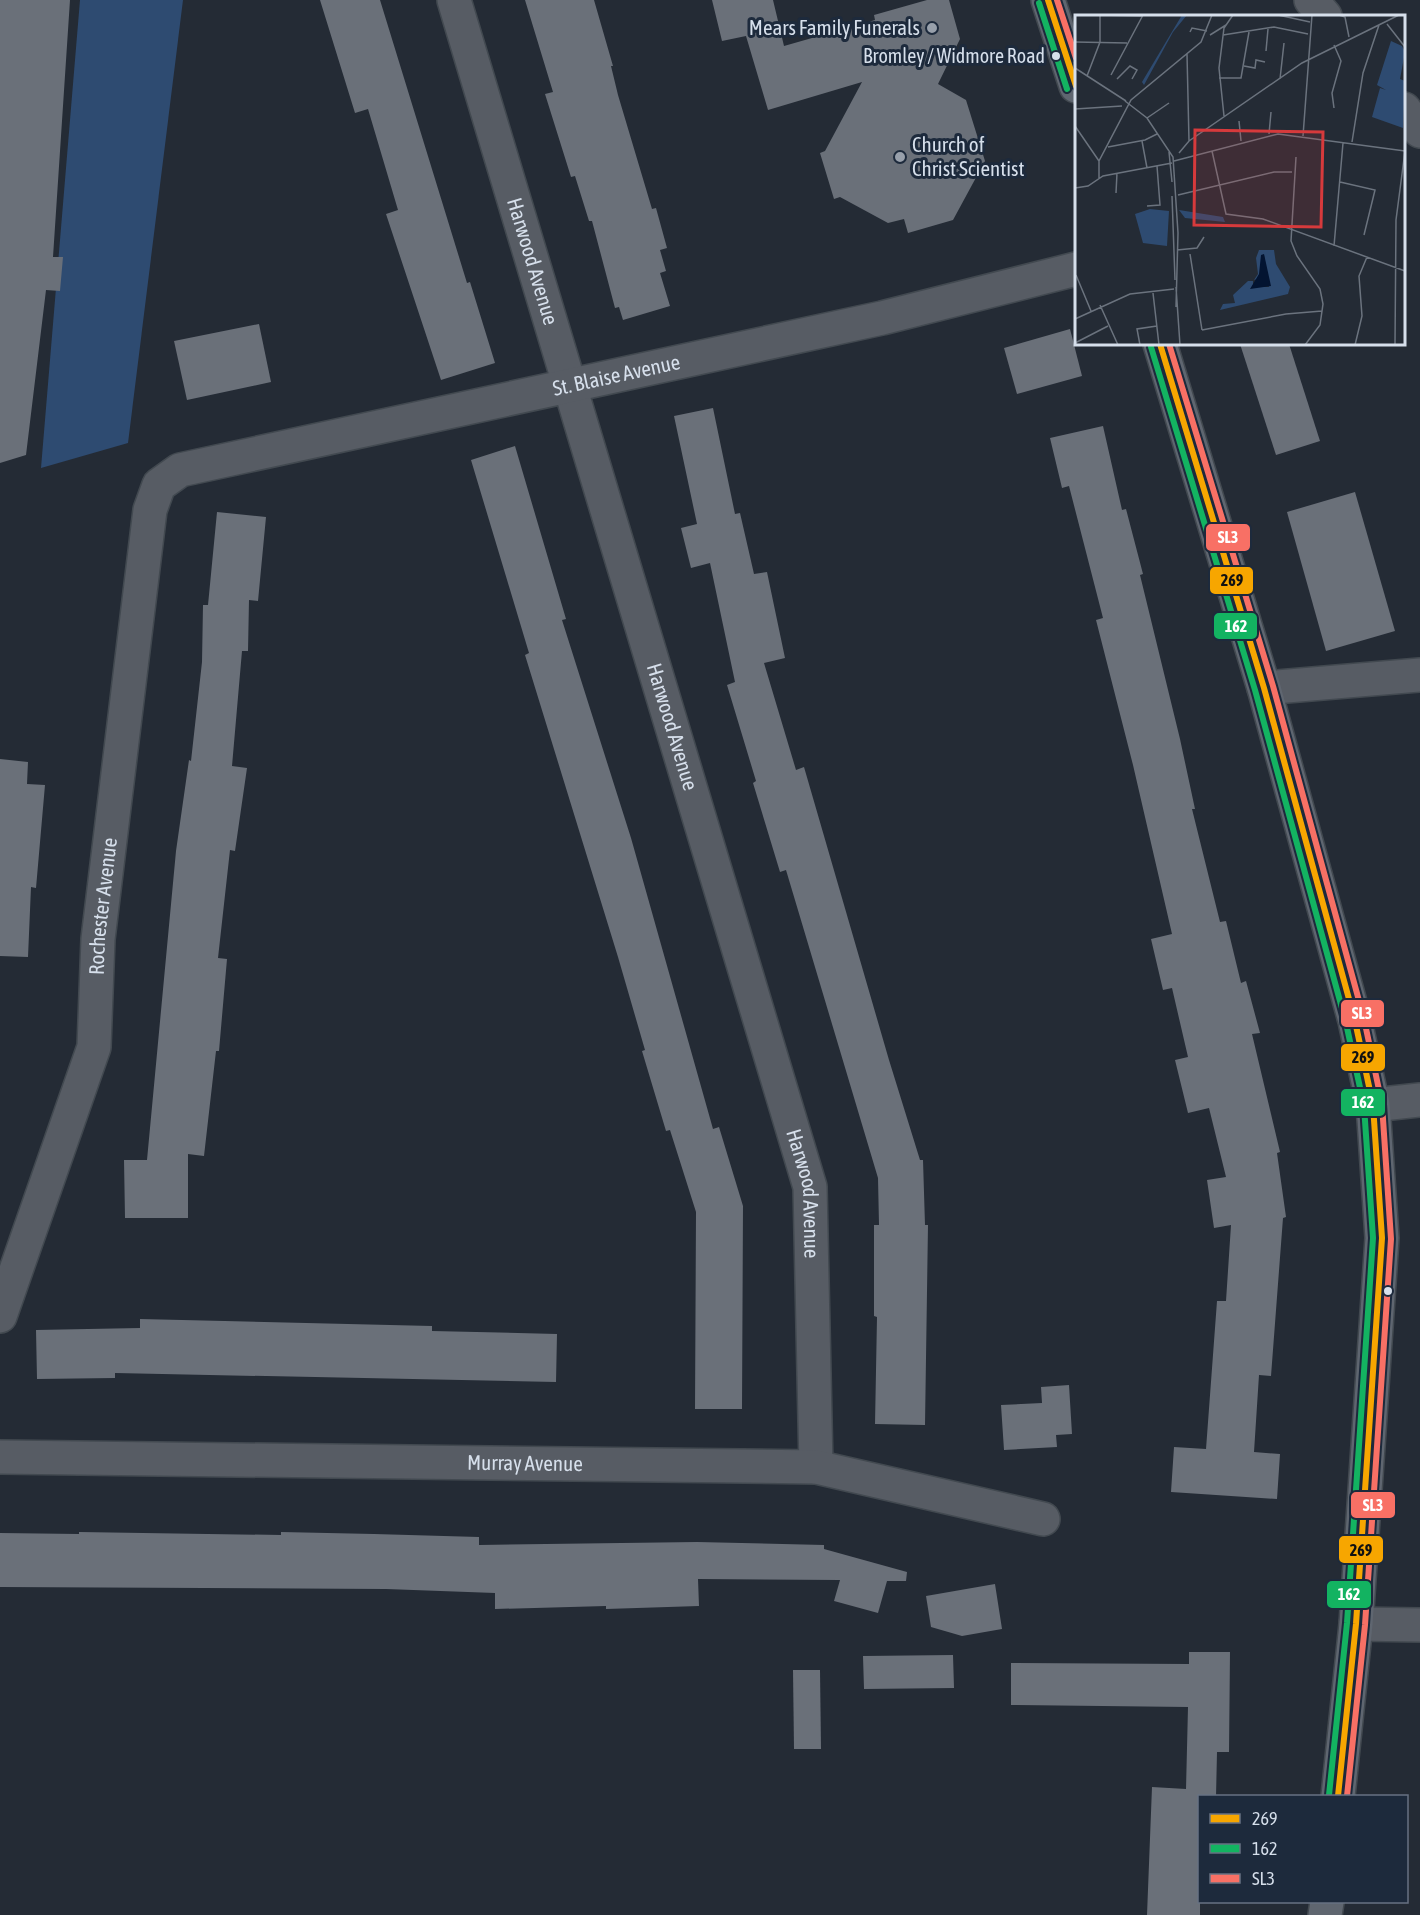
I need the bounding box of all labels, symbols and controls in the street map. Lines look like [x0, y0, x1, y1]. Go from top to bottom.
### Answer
place label: Mears Family Funerals [749, 15, 920, 39]
inset map [1075, 15, 1405, 345]
marker: Mears Family Funerals [925, 21, 939, 35]
place label: Bromley / Widmore Road [863, 44, 1045, 67]
marker: Bromley / Widmore Road [1050, 50, 1062, 62]
place label: Church of Christ Scientist [912, 132, 1024, 180]
marker: Church of Christ Scientist [893, 150, 907, 164]
street label: Harwood Avenue [503, 195, 564, 328]
street label: St. Blaise Avenue [550, 349, 682, 400]
line badge: SL3 [1205, 523, 1251, 552]
text: SL3 [1218, 528, 1238, 546]
line badge: 269 [1209, 566, 1254, 595]
text: 269 [1221, 571, 1244, 589]
line badge: 162 [1213, 612, 1258, 640]
text: 162 [1225, 617, 1247, 635]
street label: Harwood Avenue [643, 660, 703, 793]
street label: Rochester Avenue [84, 836, 121, 975]
line badge: SL3 [1340, 999, 1385, 1028]
text: SL3 [1352, 1004, 1372, 1022]
line badge: 269 [1340, 1043, 1386, 1072]
text: 269 [1352, 1048, 1375, 1066]
line badge: 162 [1340, 1088, 1386, 1117]
text: 162 [1352, 1093, 1374, 1111]
street label: Harwood Avenue [782, 1126, 825, 1259]
unlabelled marker [1382, 1285, 1394, 1297]
street label: Murray Avenue [467, 1450, 583, 1475]
line badge: SL3 [1350, 1491, 1396, 1519]
text: SL3 [1363, 1496, 1383, 1514]
line badge: 269 [1338, 1535, 1384, 1564]
text: 269 [1350, 1541, 1373, 1559]
line badge: 162 [1326, 1580, 1372, 1609]
text: 162 [1338, 1585, 1360, 1603]
legend [1198, 1795, 1408, 1903]
text: 269 [1252, 1808, 1277, 1829]
text: 162 [1252, 1838, 1277, 1859]
text: SL3 [1252, 1868, 1275, 1889]

